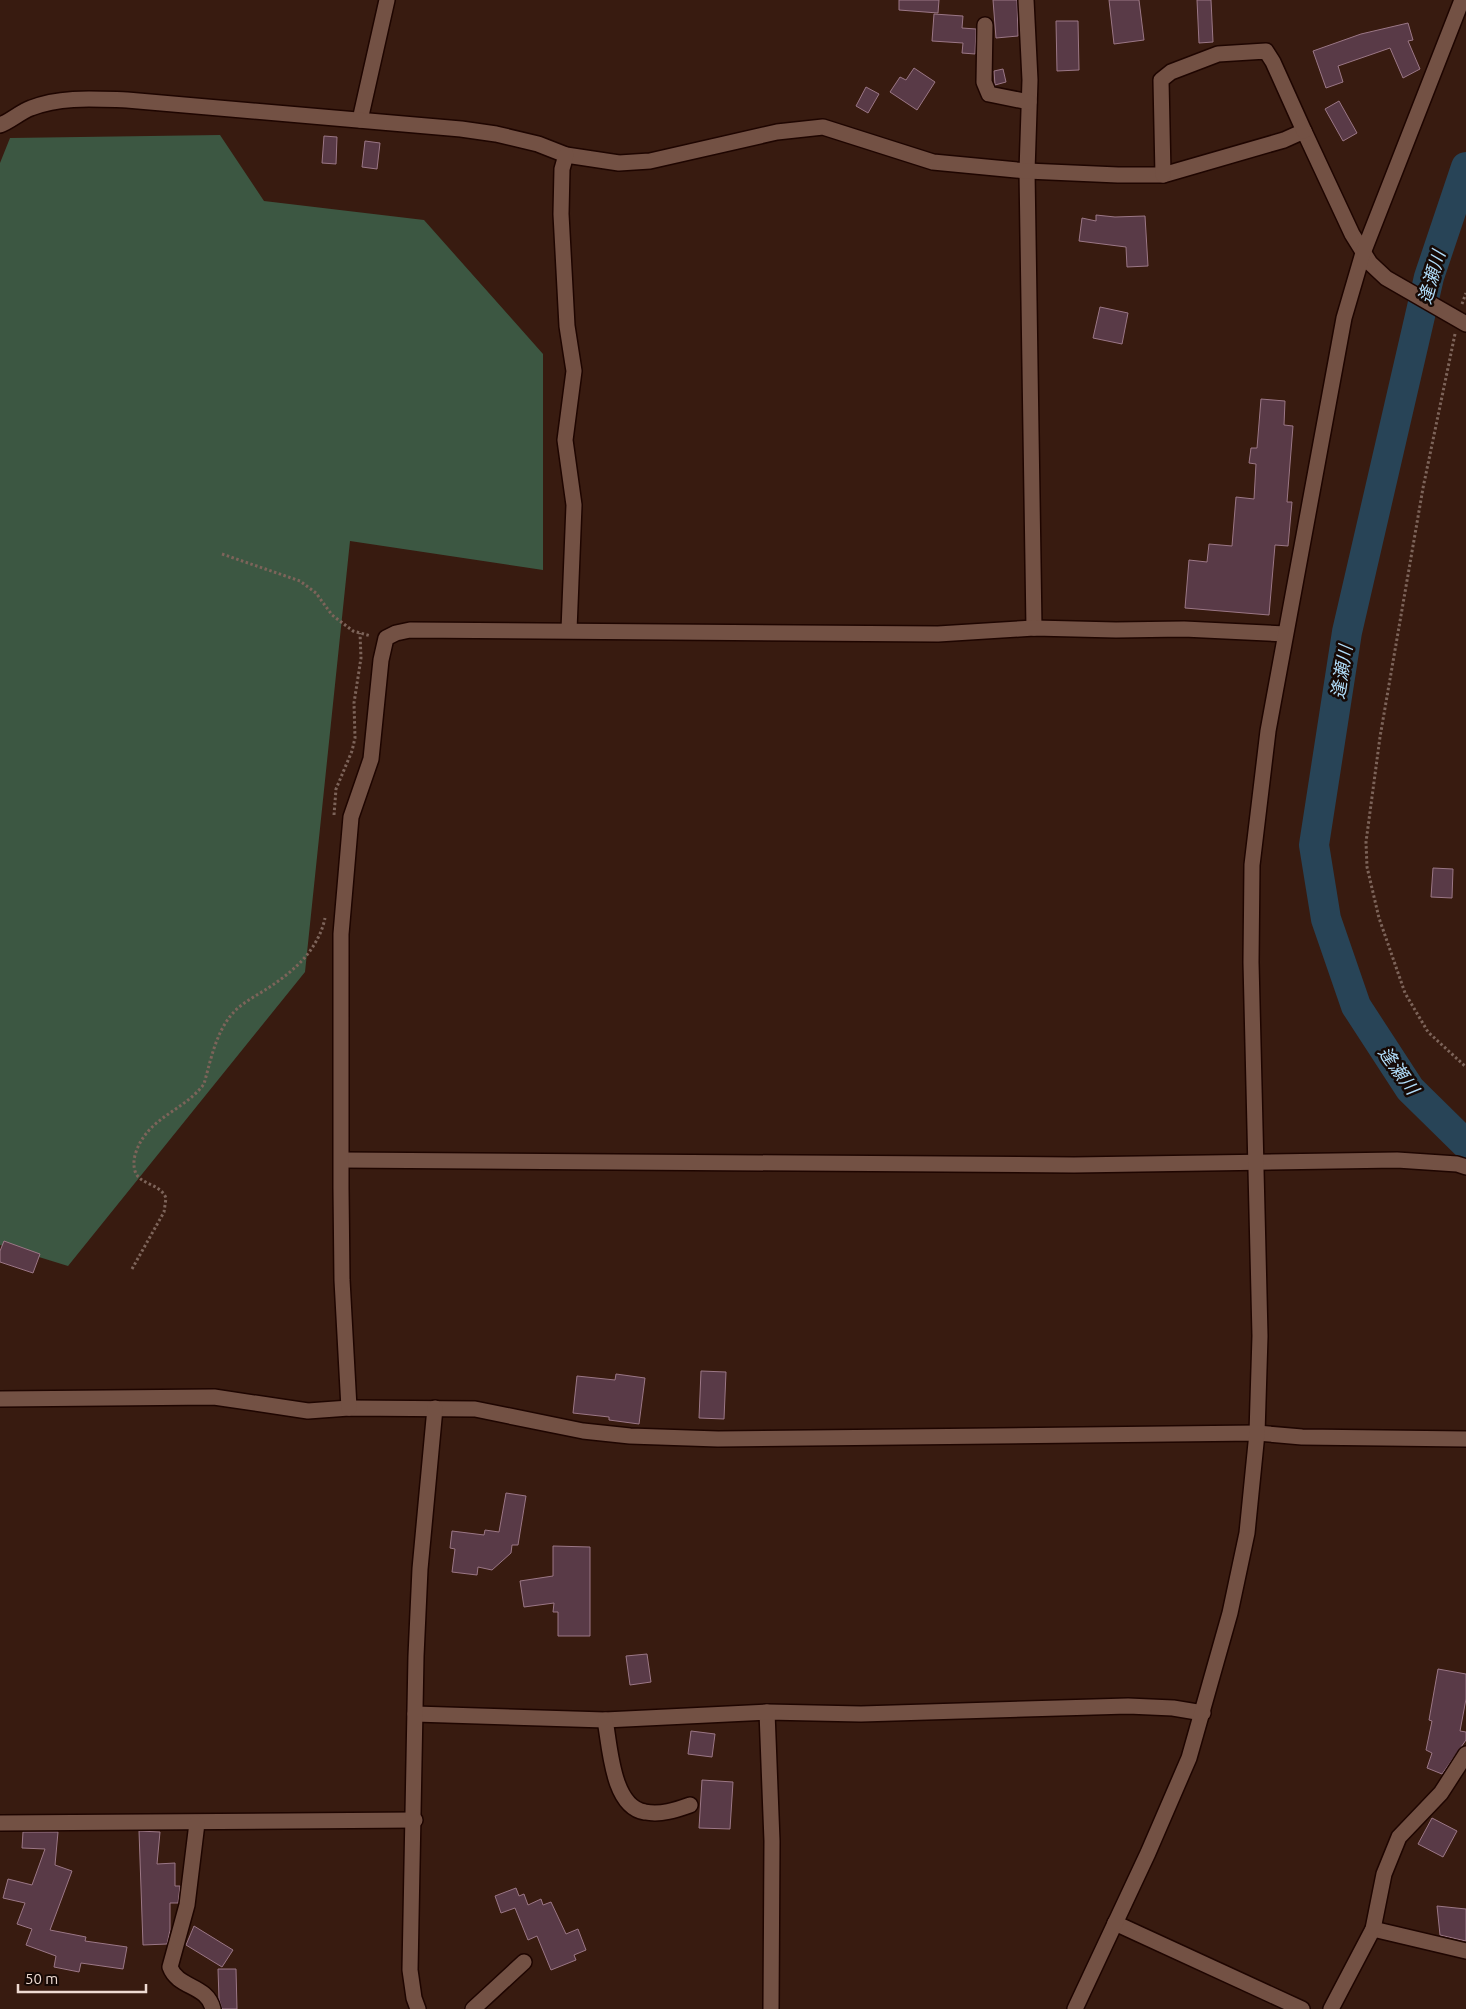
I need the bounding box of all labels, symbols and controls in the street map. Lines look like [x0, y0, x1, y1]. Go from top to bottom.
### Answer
water label: 逢瀬川 [1414, 246, 1449, 306]
water label: 逢瀬川 [1327, 642, 1355, 700]
water label: 逢瀬川 [1375, 1042, 1424, 1099]
scale bar [18, 1962, 145, 1994]
text: 50 m [25, 1970, 58, 1987]

